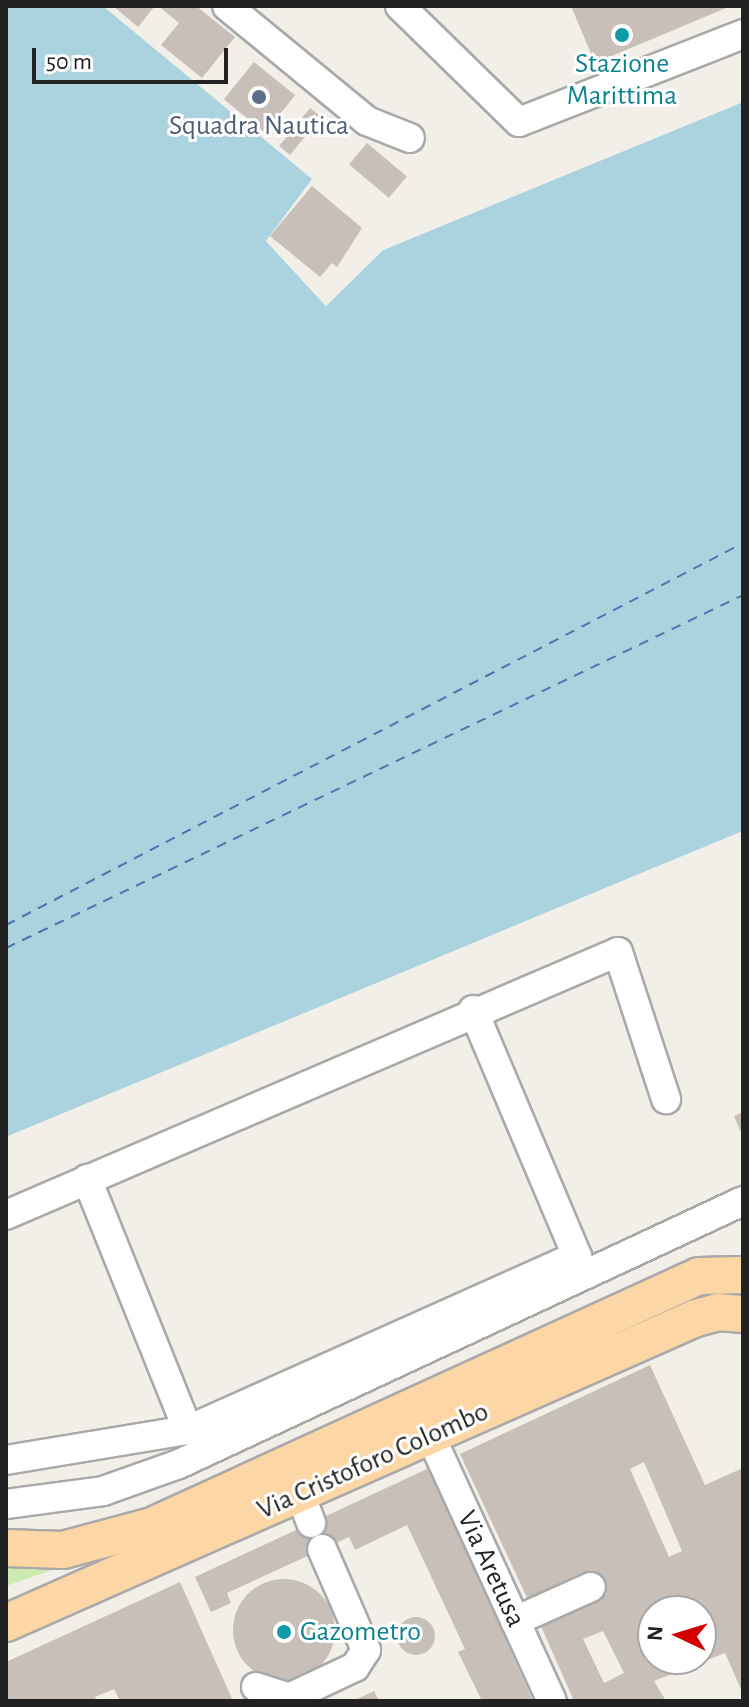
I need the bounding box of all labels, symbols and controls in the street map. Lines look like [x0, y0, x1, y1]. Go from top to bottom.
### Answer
marker: Stazione Marittima [613, 26, 631, 44]
scale bar [36, 32, 232, 82]
place label: Stazione Marittima [567, 47, 677, 113]
text: 50 m [46, 50, 92, 74]
marker: Squadra Nautica [250, 88, 268, 106]
place label: Squadra Nautica [169, 109, 349, 143]
street label: Via Cristoforo Colombo [252, 1395, 494, 1527]
street label: Via Aretusa [449, 1506, 533, 1632]
north arrow [637, 1595, 717, 1675]
place label: Gazometro [300, 1615, 421, 1649]
marker: Gazometro [275, 1623, 293, 1641]
text: N [644, 1625, 667, 1642]

